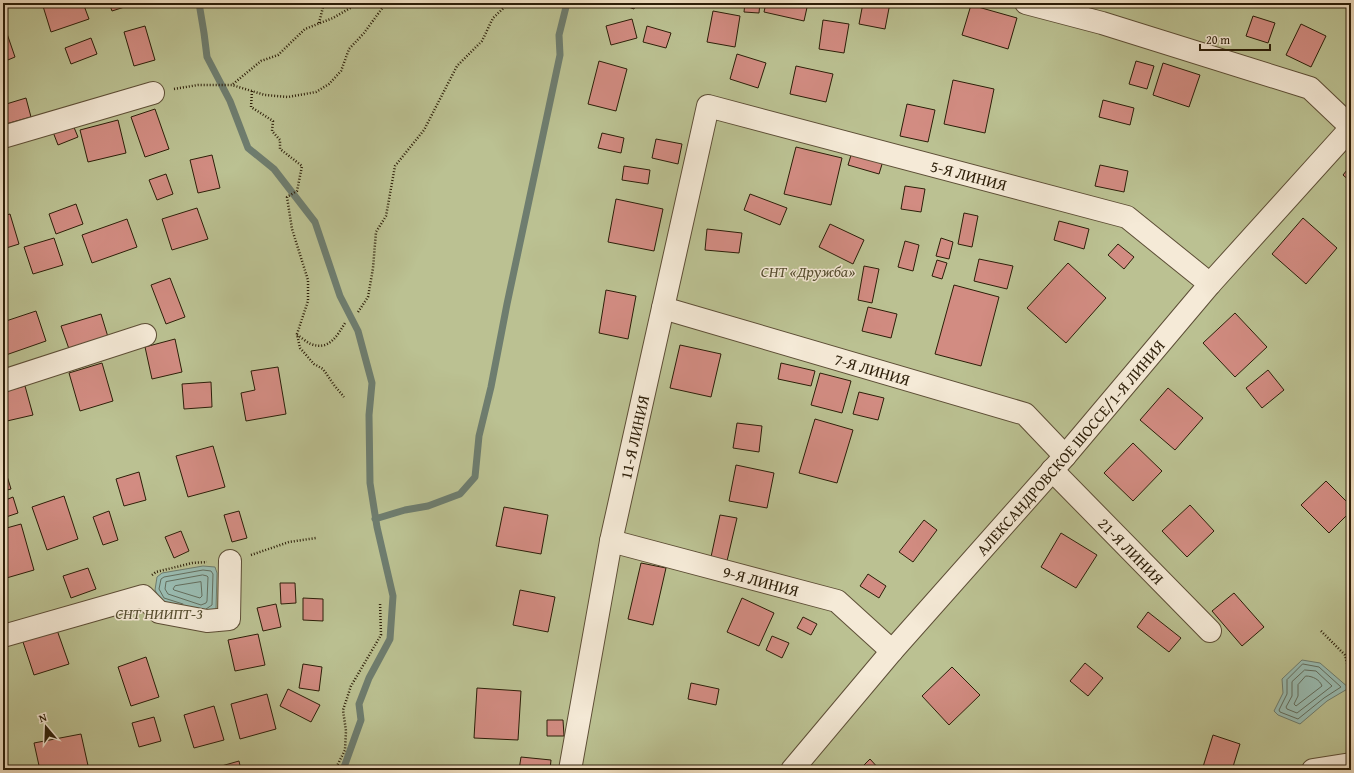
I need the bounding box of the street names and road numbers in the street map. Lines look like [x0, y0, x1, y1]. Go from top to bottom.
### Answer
street label: 5-Я ЛИНИЯ [928, 153, 1010, 197]
street label: АЛЕКСАНДРОВСКОЕ ШОССЕ/1-Я ЛИНИЯ [970, 334, 1171, 561]
street label: 7-Я ЛИНИЯ [831, 347, 914, 392]
street label: 11-Я ЛИНИЯ [613, 392, 655, 482]
street label: 21-Я ЛИНИЯ [1093, 512, 1170, 590]
street label: 9-Я ЛИНИЯ [720, 559, 802, 603]

